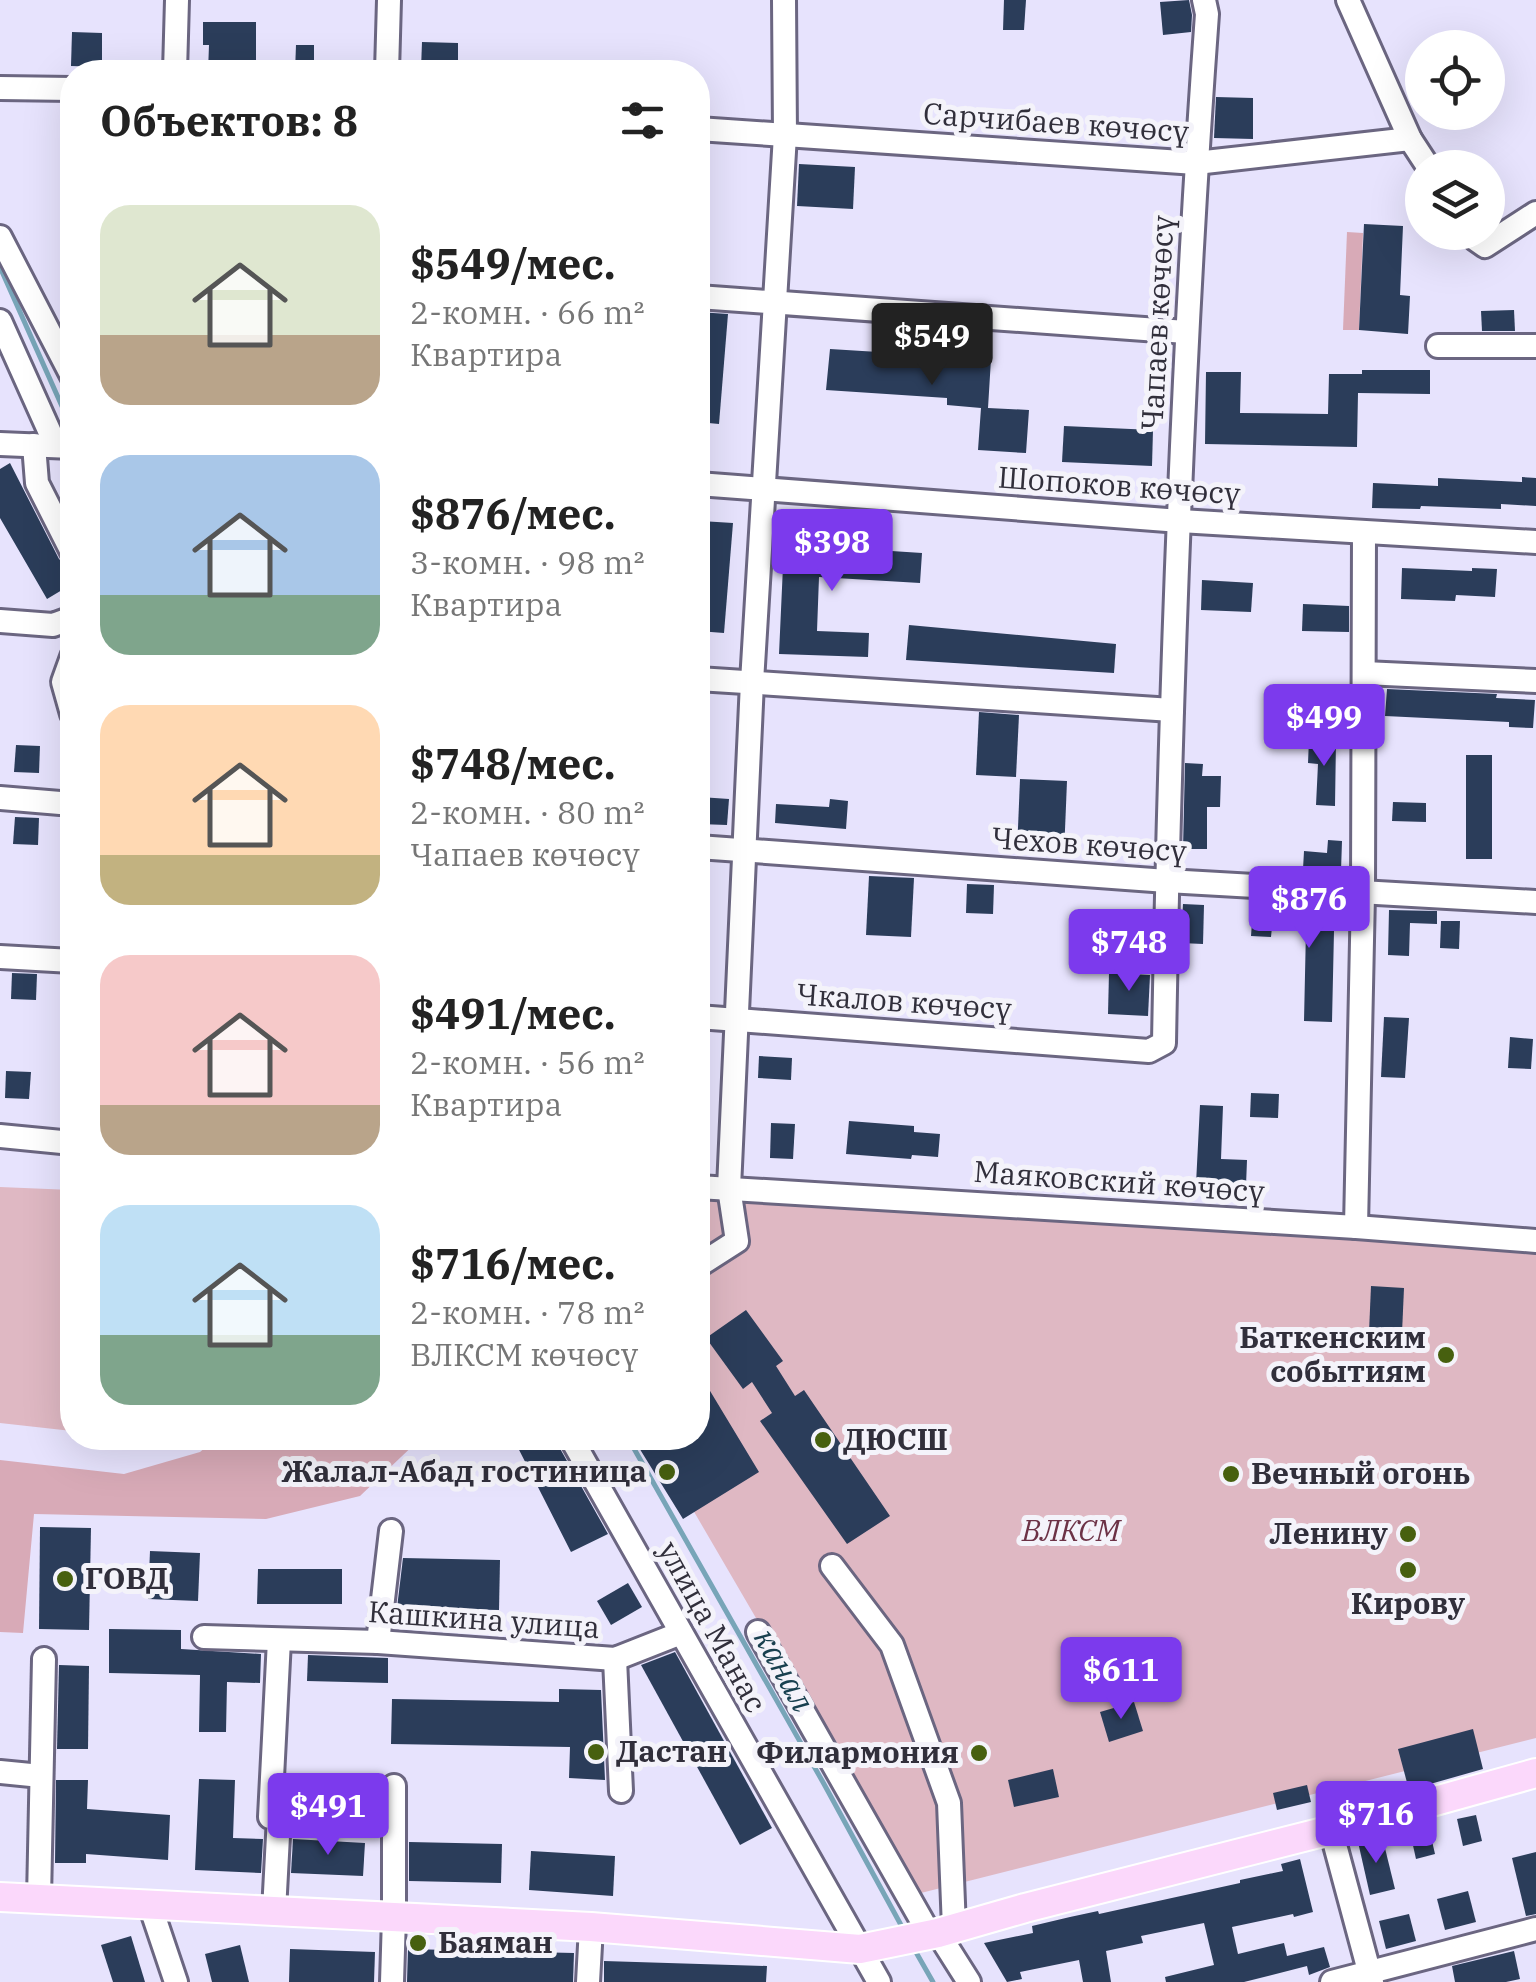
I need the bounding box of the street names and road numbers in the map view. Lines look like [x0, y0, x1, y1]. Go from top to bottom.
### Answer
street label: Сарчибаев көчөсү [922, 93, 1190, 150]
street label: Чапаев көчөсү [1131, 214, 1182, 431]
street label: Шопоков көчөсү [997, 457, 1242, 512]
street label: Чехов көчөсү [990, 817, 1188, 870]
street label: Чкалов көчөсү [795, 974, 1013, 1027]
street label: Маяковский көчөсү [972, 1151, 1266, 1210]
street label: улица Манас [650, 1534, 776, 1719]
street label: Кашкина улица [367, 1591, 601, 1646]

